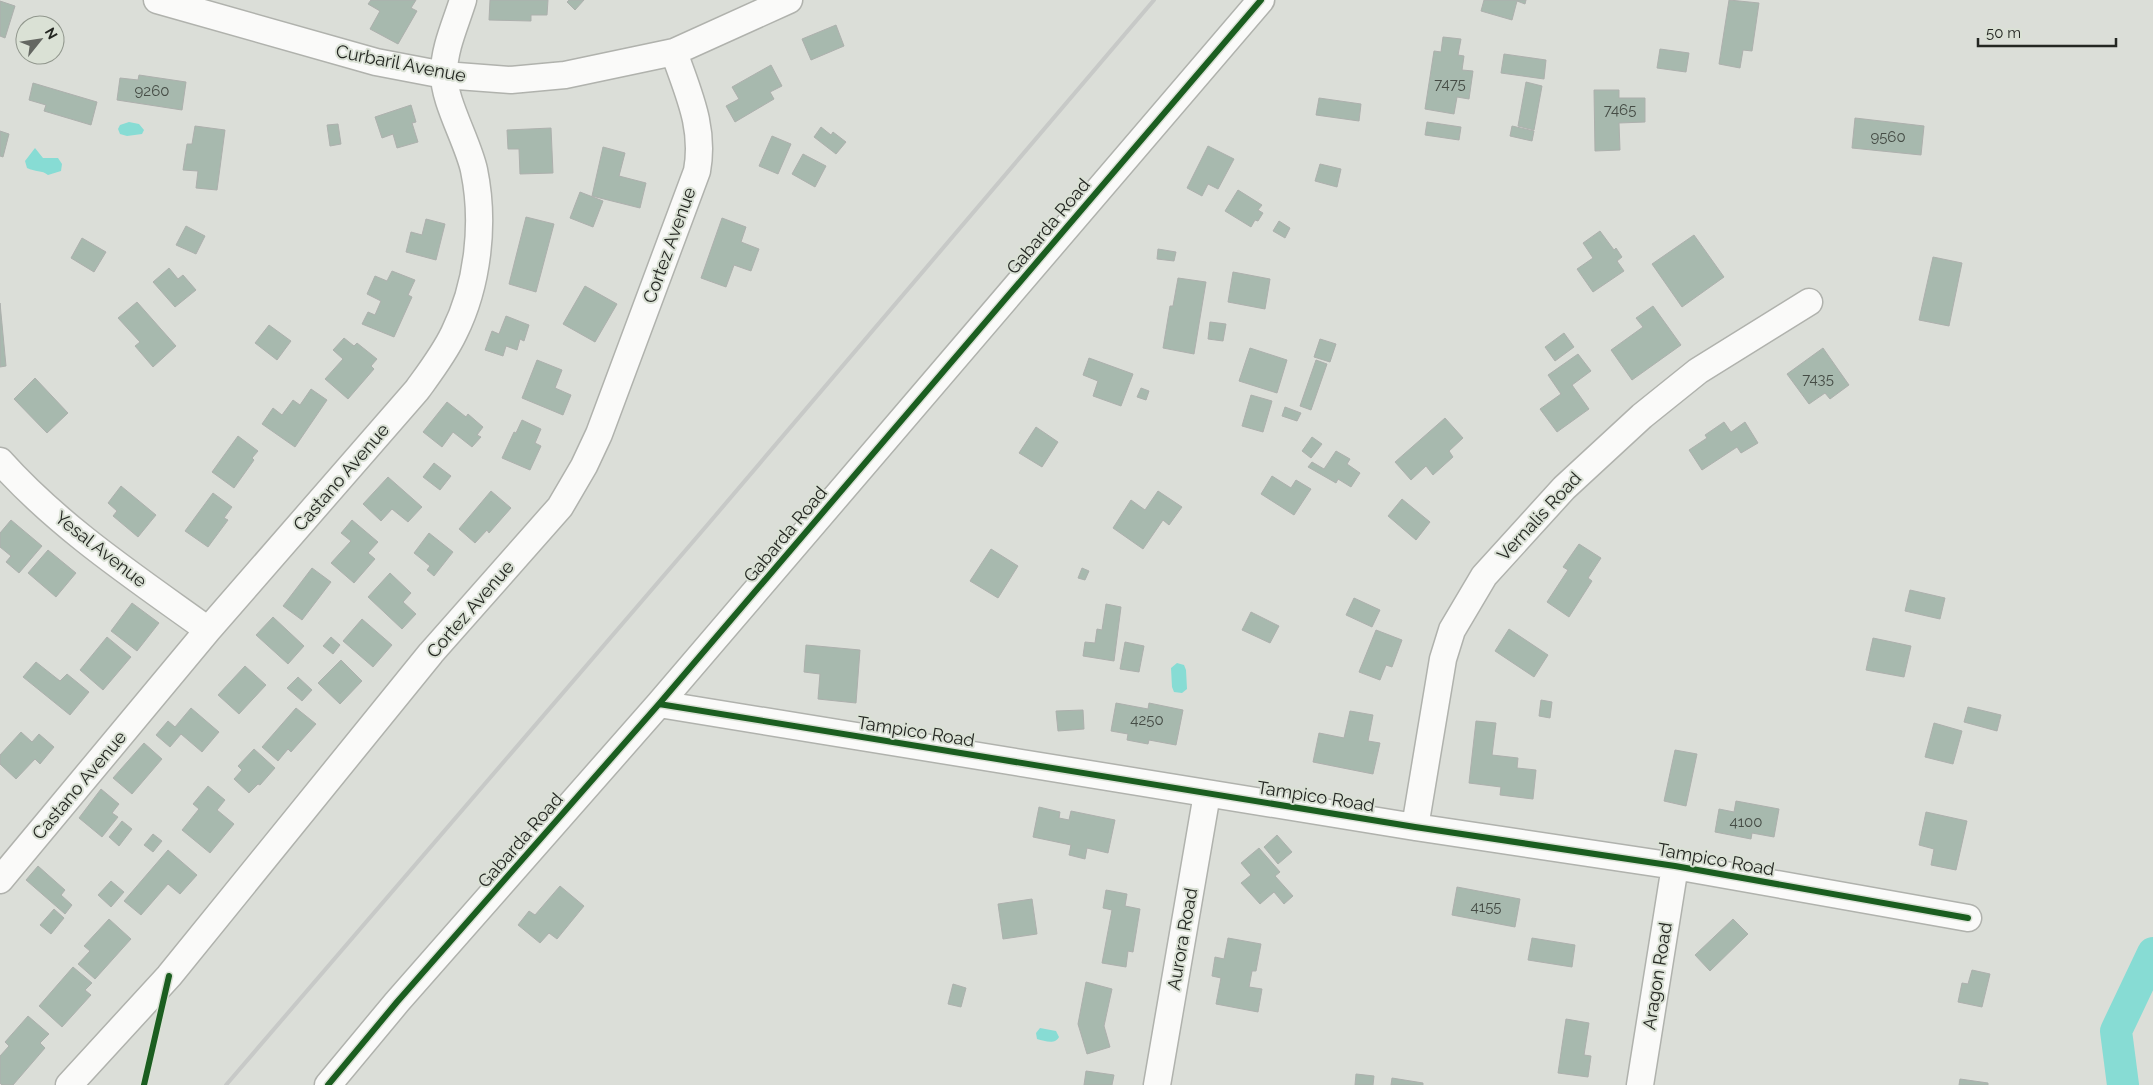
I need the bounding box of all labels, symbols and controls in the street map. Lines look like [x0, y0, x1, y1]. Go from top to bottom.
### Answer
north arrow [15, 15, 65, 65]
scale bar [1978, 15, 2116, 47]
text: 50 m [1986, 24, 2021, 42]
text: N [42, 25, 61, 42]
street label: Curbaril Avenue [334, 40, 468, 86]
house number: 7475 [1434, 75, 1466, 93]
house number: 9260 [135, 82, 169, 100]
house number: 7465 [1604, 101, 1636, 119]
house number: 9560 [1870, 128, 1906, 146]
street label: Gabarda Road [1002, 174, 1094, 278]
street label: Cortez Avenue [638, 184, 700, 306]
house number: 7435 [1802, 370, 1834, 388]
street label: Castano Avenue [289, 419, 394, 535]
street label: Vernalis Road [1493, 467, 1585, 565]
street label: Gabarda Road [739, 482, 831, 586]
street label: Yesal Avenue [51, 507, 151, 592]
street label: Cortez Avenue [422, 556, 518, 662]
street label: Tampico Road [856, 711, 976, 751]
house number: 4250 [1130, 711, 1164, 729]
street label: Castano Avenue [28, 726, 131, 843]
street label: Tampico Road [1256, 776, 1376, 816]
street label: Gabarda Road [473, 788, 567, 892]
house number: 4100 [1730, 813, 1762, 831]
street label: Tampico Road [1656, 838, 1776, 880]
street label: Aurora Road [1163, 886, 1201, 992]
house number: 4155 [1471, 898, 1501, 916]
street label: Aragon Road [1638, 921, 1676, 1031]

